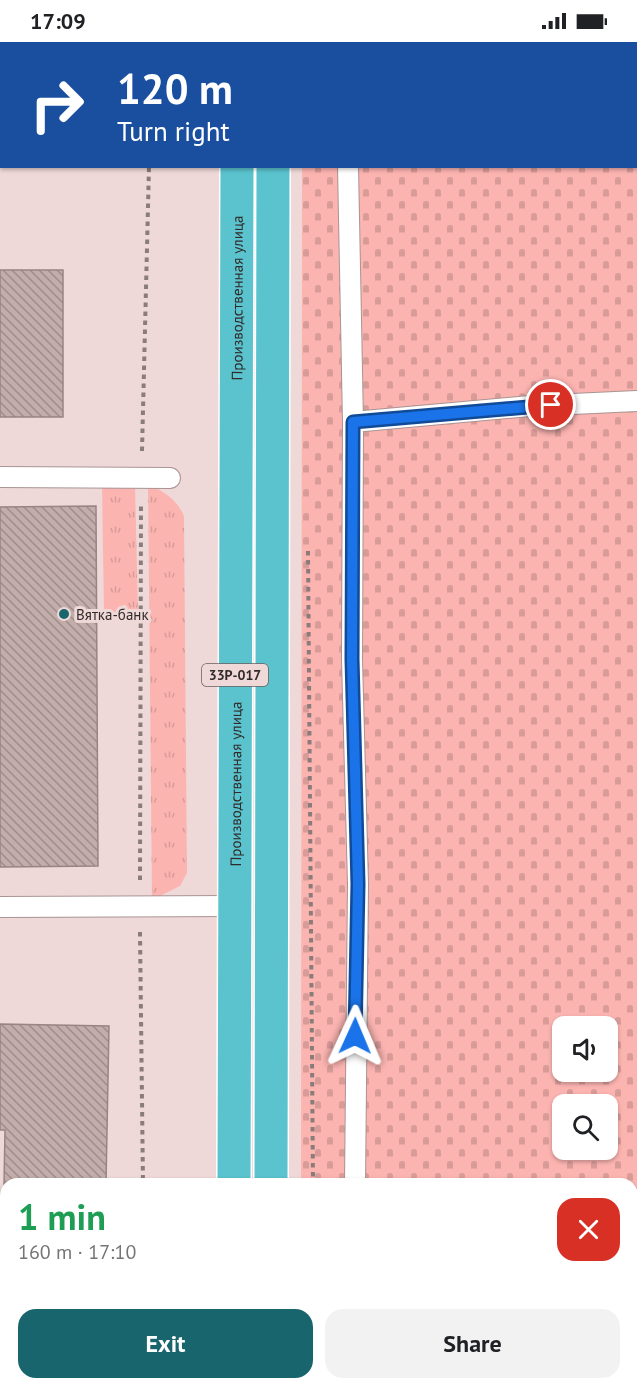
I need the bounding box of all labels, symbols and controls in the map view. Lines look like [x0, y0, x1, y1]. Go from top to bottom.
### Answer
text: 17:09 [30, 7, 86, 35]
text: 120 m [117, 61, 233, 116]
icon: right [18, 66, 96, 144]
text: Turn right [117, 114, 230, 148]
street label: Производственная улица [227, 215, 246, 381]
pin [525, 379, 576, 430]
icon: arrive [534, 388, 567, 421]
place label: Вятка-банк [76, 605, 149, 624]
marker: Вятка-банк [57, 607, 71, 621]
road number: 33Р-017 [202, 664, 268, 686]
street label: Производственная улица [225, 701, 245, 867]
position arrow [323, 1004, 387, 1068]
map controls [552, 1016, 618, 1160]
button: sound [552, 1016, 618, 1082]
button: search [552, 1094, 618, 1160]
text: 1 min [18, 1193, 106, 1240]
button: close [557, 1198, 620, 1261]
text: 160 m · 17:10 [18, 1239, 136, 1265]
button: Exit [18, 1309, 313, 1378]
button: Share [325, 1309, 620, 1378]

